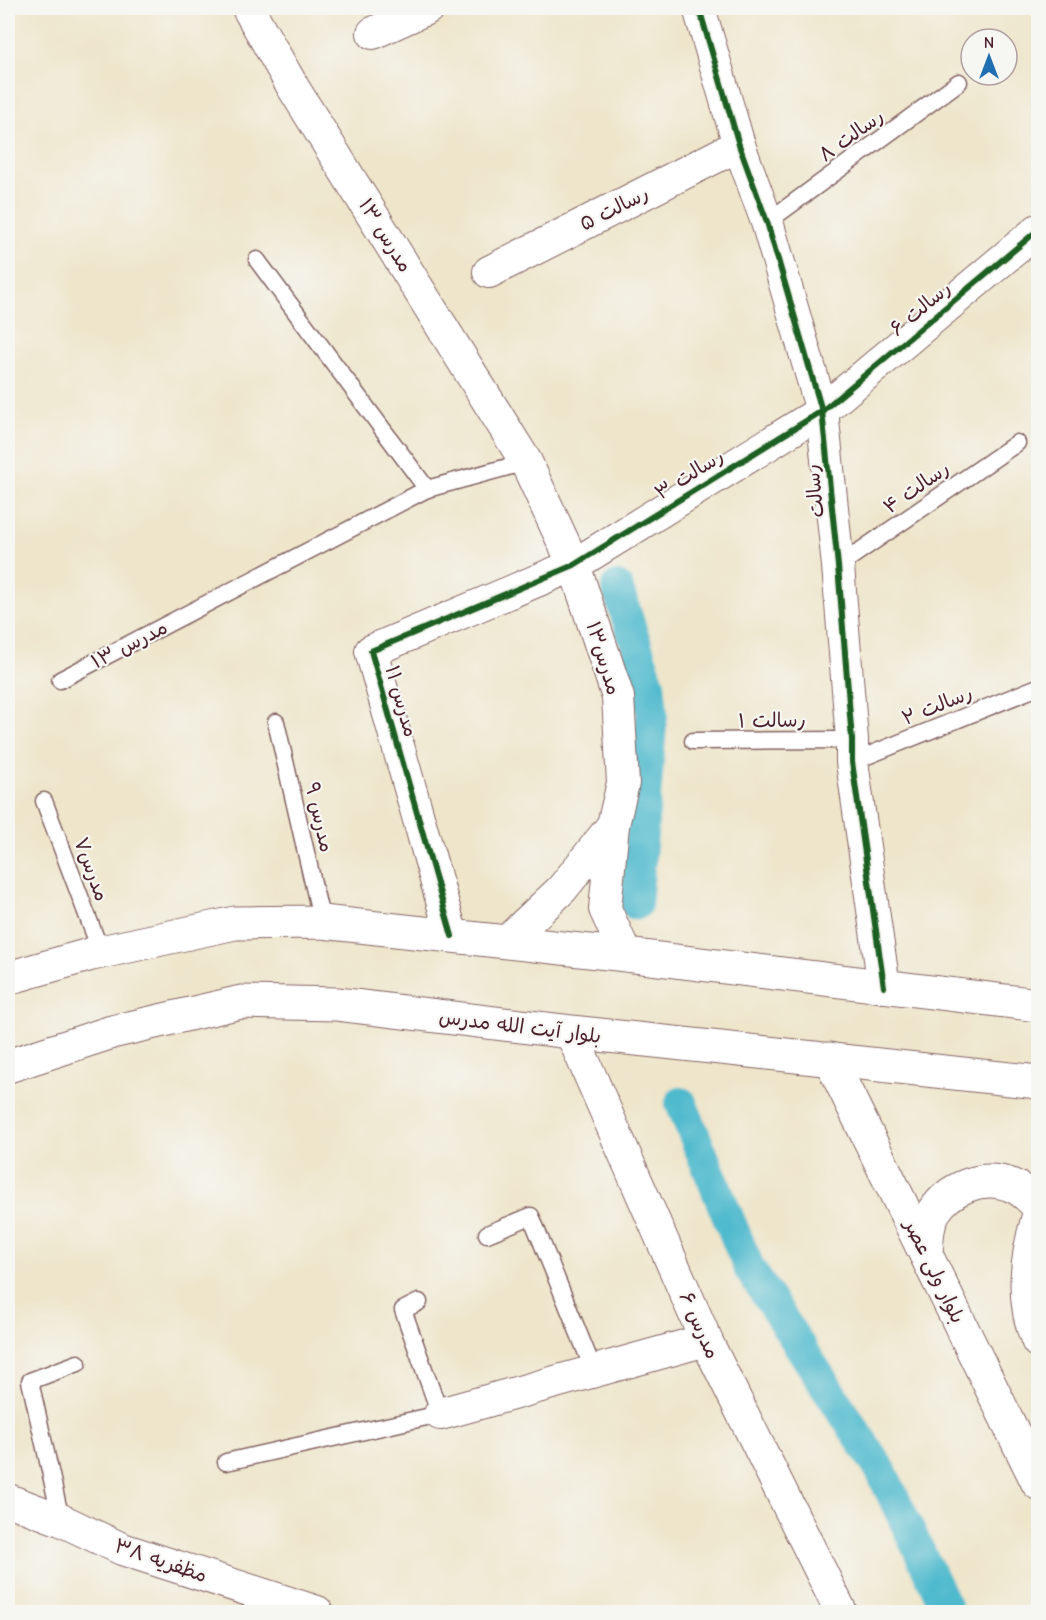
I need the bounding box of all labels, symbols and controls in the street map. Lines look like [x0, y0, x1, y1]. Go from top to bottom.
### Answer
north arrow [959, 27, 1019, 87]
text: N [984, 34, 994, 52]
street label: رسالت ۸ [814, 104, 888, 167]
street label: رسالت ۵ [576, 181, 653, 236]
street label: مدرس ۱۳ [354, 194, 417, 276]
street label: رسالت ۶ [885, 276, 955, 340]
street label: رسالت ۳ [651, 444, 728, 505]
street label: رسالت ۴ [879, 456, 954, 518]
street label: رسالت [800, 463, 829, 519]
street label: مدرس ۱۳ [87, 616, 171, 673]
street label: مدرس۱۳ [581, 619, 626, 698]
street label: مدرس ۱۱ [380, 663, 423, 739]
street label: رسالت ۲ [899, 681, 976, 730]
street label: رسالت ۱ [738, 708, 806, 733]
street label: مدرس ۹ [300, 780, 339, 854]
street label: مدرس۷ [69, 834, 114, 904]
street label: بلوار آیت الله مدرس [438, 1005, 602, 1048]
street label: بلوار ولی عصر [898, 1214, 970, 1327]
street label: مدرس ۶ [675, 1288, 724, 1362]
street label: مظفریه ۳۸ [112, 1534, 210, 1587]

